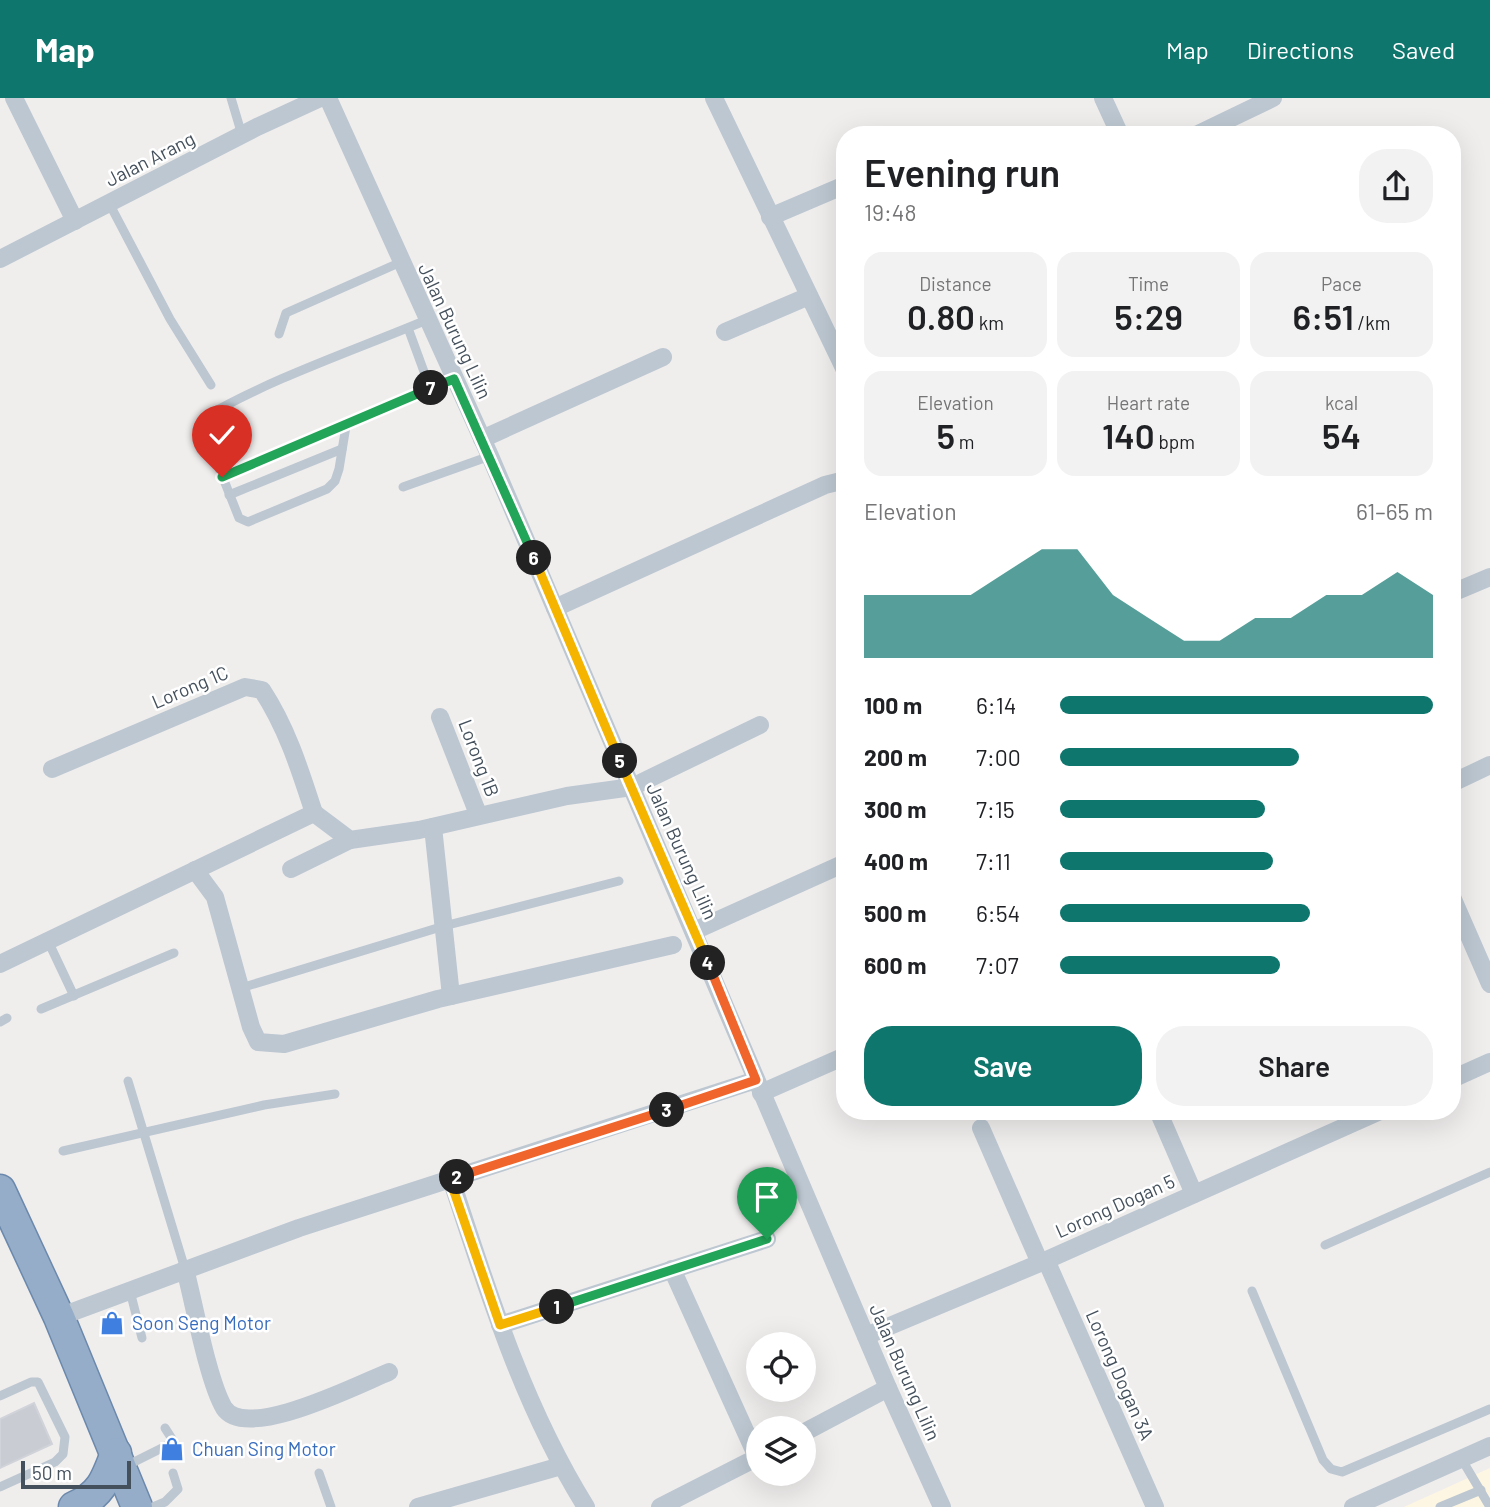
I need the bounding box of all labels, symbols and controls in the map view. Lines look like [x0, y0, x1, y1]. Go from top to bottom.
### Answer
text: Map [35, 29, 95, 69]
text: Map [1166, 35, 1209, 64]
text: Directions [1247, 35, 1354, 64]
text: Saved [1392, 35, 1455, 64]
street label: Jalan Arang [101, 126, 198, 191]
text: Evening run [864, 149, 1060, 195]
button: share [1359, 149, 1433, 223]
text: 19:48 [864, 198, 917, 226]
street label: Jalan Burung Lilin [414, 259, 497, 402]
text: Distance [919, 272, 992, 295]
text: Time [1128, 272, 1169, 295]
text: Pace [1321, 272, 1362, 295]
text: 0.80 [907, 295, 975, 337]
text: 5:29 [1114, 295, 1183, 337]
text: 6:51 [1293, 295, 1354, 337]
text: km [975, 311, 1004, 334]
text: /km [1354, 311, 1390, 334]
pin: 7 [414, 370, 448, 406]
text: 7 [426, 376, 435, 399]
text: Elevation [917, 391, 994, 414]
text: Heart rate [1107, 391, 1190, 414]
text: kcal [1325, 391, 1358, 414]
pin [192, 405, 252, 477]
text: 5 [936, 414, 955, 456]
text: 140 [1102, 414, 1155, 456]
text: 54 [1322, 414, 1361, 456]
icon: check [203, 416, 241, 454]
text: m [955, 430, 975, 453]
text: bpm [1155, 430, 1195, 453]
text: Elevation [864, 497, 957, 525]
text: 61–65 m [1356, 497, 1433, 525]
pin: 6 [516, 540, 552, 575]
text: 6 [528, 546, 539, 569]
street label: Lorong 1C [148, 660, 231, 713]
text: 100 m [864, 691, 922, 719]
text: 6:14 [976, 691, 1016, 719]
street label: Lorong 1B [454, 716, 505, 800]
text: 200 m [864, 743, 927, 771]
text: 7:00 [976, 743, 1021, 771]
pin: 5 [602, 744, 638, 778]
text: 5 [614, 749, 625, 772]
street label: Jalan Burung Lilin [642, 779, 723, 923]
text: 300 m [864, 795, 926, 823]
text: 7:15 [976, 795, 1015, 823]
text: 400 m [864, 847, 928, 875]
text: 7:11 [976, 847, 1011, 875]
text: 500 m [864, 899, 926, 927]
text: 6:54 [976, 899, 1020, 927]
pin: 4 [690, 946, 726, 980]
text: 4 [702, 951, 713, 974]
text: 600 m [864, 951, 926, 979]
text: 7:07 [976, 951, 1019, 979]
button: Save [864, 1026, 1142, 1106]
button: Share [1156, 1026, 1433, 1106]
pin: 3 [650, 1093, 684, 1128]
text: 3 [661, 1098, 672, 1121]
pin: 2 [440, 1160, 475, 1194]
text: 2 [451, 1165, 462, 1188]
pin [737, 1167, 797, 1239]
street label: Lorong Dogan 5 [1052, 1169, 1178, 1242]
icon: arrive [748, 1178, 786, 1216]
pin: 1 [540, 1290, 574, 1324]
text: 1 [553, 1295, 560, 1318]
street label: Jalan Burung Lilin [865, 1300, 946, 1444]
street label: Lorong Dogan 3A [1082, 1306, 1159, 1443]
shop icon: Soon Seng Motor [98, 1309, 126, 1337]
place label: Soon Seng Motor [132, 1311, 271, 1334]
map controls [746, 1332, 816, 1486]
button: locate [746, 1332, 816, 1402]
button: layers [746, 1416, 816, 1486]
shop icon: Chuan Sing Motor [158, 1435, 186, 1463]
place label: Chuan Sing Motor [192, 1437, 336, 1460]
scale bar [21, 1458, 131, 1490]
text: 50 m [32, 1461, 72, 1484]

